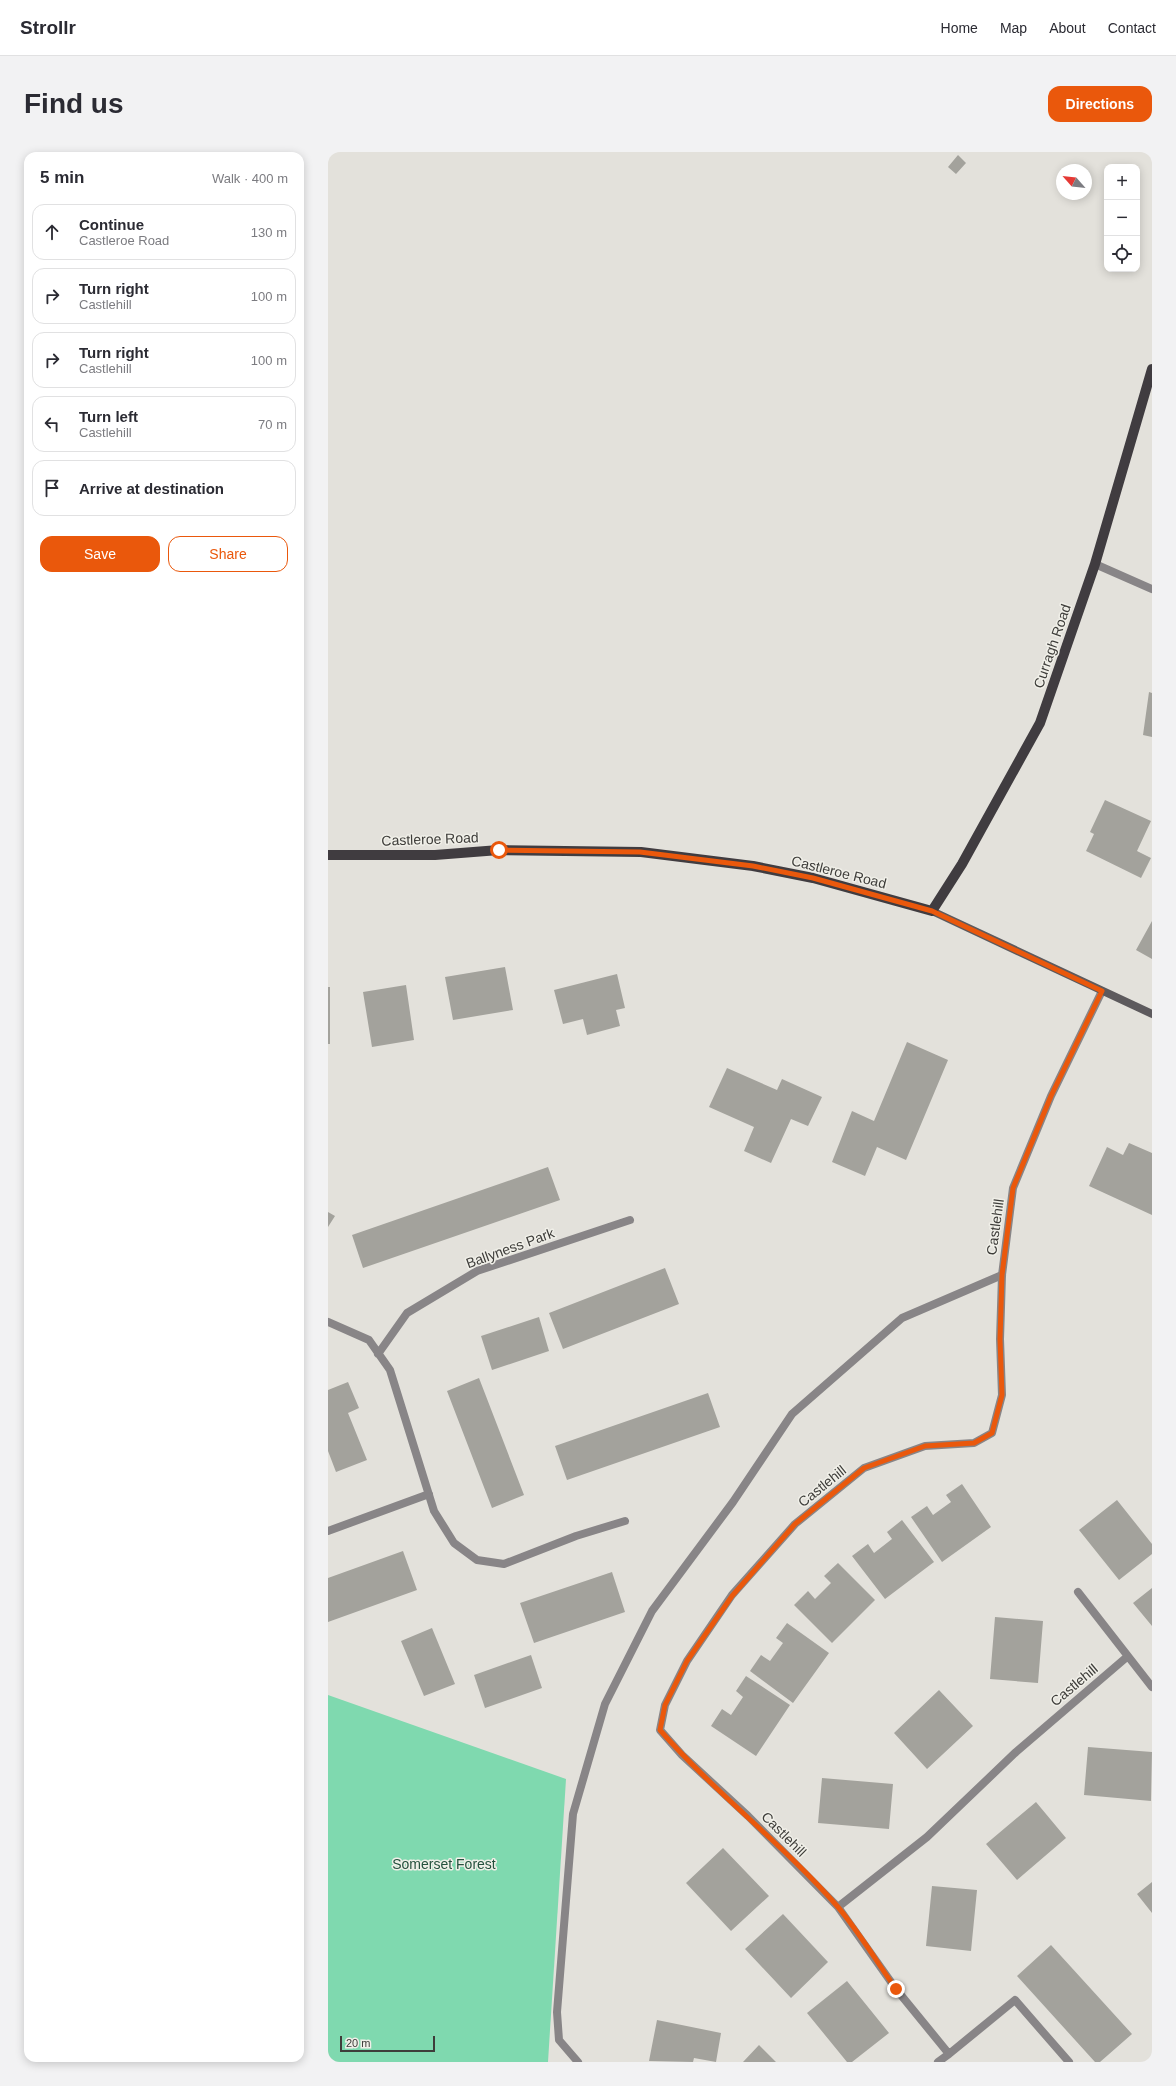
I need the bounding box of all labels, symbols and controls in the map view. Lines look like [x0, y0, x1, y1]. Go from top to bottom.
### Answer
text: Strollr [20, 17, 76, 38]
text: Home [941, 20, 978, 36]
text: Map [1000, 20, 1027, 36]
text: About [1049, 20, 1086, 36]
text: Contact [1108, 20, 1156, 36]
button: Directions [1048, 86, 1152, 122]
text: Find us [24, 88, 124, 119]
north arrow [1056, 164, 1092, 200]
map controls [1104, 164, 1140, 272]
button: + [1104, 164, 1140, 200]
text: 5 min [40, 168, 84, 187]
text: Walk · 400 m [212, 171, 288, 186]
button: − [1104, 200, 1140, 236]
text: Continue [79, 216, 144, 233]
icon: ahead [41, 221, 63, 243]
text: 130 m [251, 225, 287, 240]
text: Castleroe Road [79, 233, 169, 248]
button: locate [1104, 236, 1140, 272]
text: Turn right [79, 280, 149, 297]
icon: right [41, 285, 63, 307]
text: 100 m [251, 289, 287, 304]
text: Castlehill [79, 297, 132, 312]
text: Turn right [79, 344, 149, 361]
icon: right [41, 349, 63, 371]
text: 100 m [251, 353, 287, 368]
text: Castlehill [79, 361, 132, 376]
text: Turn left [79, 408, 138, 425]
icon: left [41, 413, 63, 435]
text: 70 m [258, 417, 287, 432]
text: Castlehill [79, 425, 132, 440]
icon: arrive [41, 477, 63, 499]
text: Arrive at destination [79, 480, 224, 497]
button: Save [40, 536, 160, 572]
button: Share [168, 536, 288, 572]
street label: Curragh Road [1030, 602, 1074, 690]
street label: Castleroe Road [381, 829, 479, 849]
route start [490, 841, 508, 859]
street label: Castleroe Road [790, 852, 888, 892]
street label: Castlehill [983, 1198, 1007, 1256]
street label: Ballyness Park [464, 1224, 557, 1271]
street label: Castlehill [795, 1462, 849, 1510]
street label: Castlehill [1047, 1661, 1101, 1709]
street label: Castlehill [758, 1808, 810, 1860]
park label: Somerset Forest [392, 1856, 496, 1872]
route end [887, 1980, 905, 1998]
scale bar [340, 2034, 435, 2053]
text: 20 m [346, 2037, 370, 2049]

